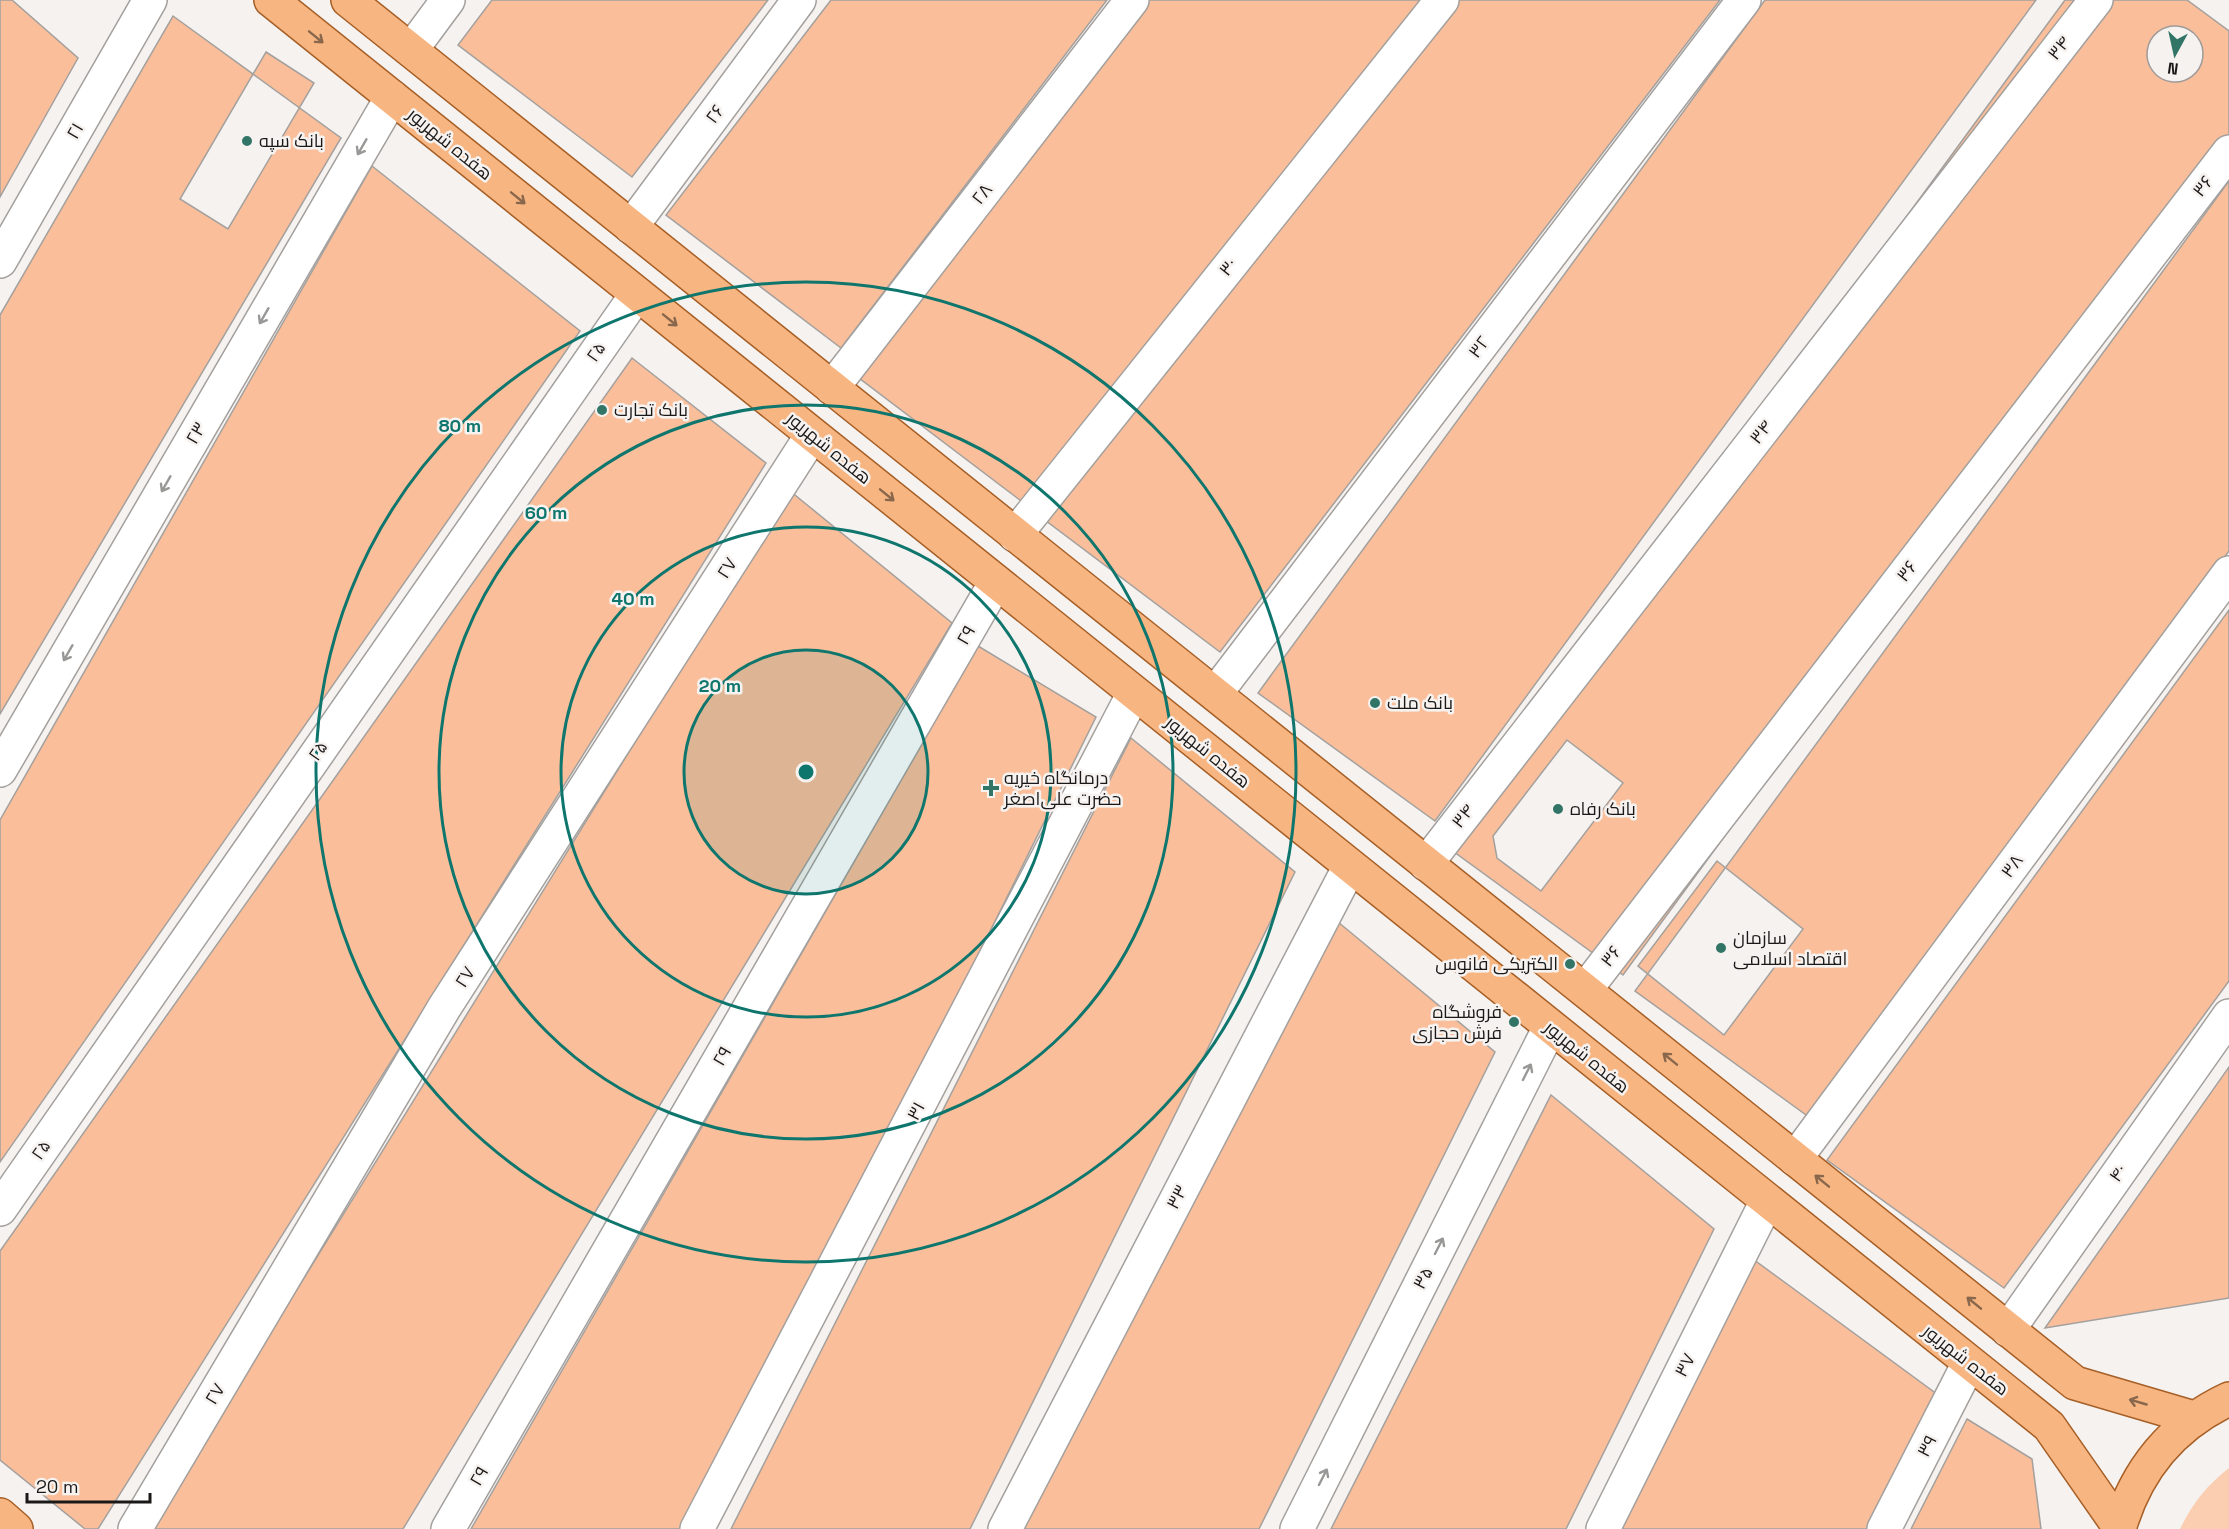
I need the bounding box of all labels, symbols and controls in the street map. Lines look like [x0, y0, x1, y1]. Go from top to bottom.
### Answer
north arrow [2145, 24, 2205, 84]
one-way arrow [308, 30, 324, 43]
street label: ۳۴ [2042, 31, 2075, 64]
text: N [2166, 57, 2180, 80]
street label: ۲۶ [700, 100, 729, 128]
street label: هفده شهریور [402, 102, 497, 185]
street label: ۲۱ [61, 118, 88, 143]
place label: بانک سپه [259, 129, 324, 152]
marker: بانک سپه [240, 134, 254, 148]
one-way arrow [356, 139, 368, 156]
street label: ۳۶ [2187, 170, 2218, 201]
street label: ۲۸ [966, 178, 997, 209]
one-way arrow [509, 192, 525, 205]
street label: ۳۰ [1213, 253, 1242, 280]
one-way arrow [258, 307, 270, 324]
one-way arrow [661, 314, 677, 327]
street label: ۳۲ [1463, 331, 1494, 362]
street label: ۲۵ [581, 337, 611, 366]
place label: بانک تجارت [614, 398, 688, 421]
marker: بانک تجارت [595, 403, 609, 417]
street label: هفده شهریور [781, 406, 876, 489]
text: 80 m [439, 414, 481, 437]
street label: ۳۴ [1744, 415, 1777, 448]
street label: ۲۳ [180, 418, 211, 448]
one-way arrow [160, 475, 171, 493]
one-way arrow [879, 488, 895, 501]
text: 60 m [525, 501, 567, 524]
street label: ۲۷ [711, 553, 742, 583]
street label: ۳۶ [1891, 555, 1922, 586]
text: 40 m [611, 587, 655, 610]
street label: ۲۹ [951, 621, 980, 649]
one-way arrow [62, 644, 74, 661]
text: 20 m [699, 674, 741, 697]
place label: بانک ملت [1387, 691, 1453, 714]
marker: بانک ملت [1368, 696, 1382, 710]
street label: هفده شهریور [1160, 710, 1255, 793]
street label: ۲۵ [303, 736, 333, 765]
centre of rings [796, 762, 816, 782]
place label: درمانگاه خیریه حضرت علی‌اصغر [1003, 766, 1122, 810]
marker: درمانگاه خیریه حضرت علی‌اصغر [982, 779, 1000, 797]
place label: بانک رفاه [1570, 797, 1636, 820]
street label: ۳۴ [1446, 799, 1479, 832]
marker: بانک رفاه [1551, 802, 1565, 816]
street label: ۳۸ [1995, 849, 2028, 882]
place label: سازمان اقتصاد اسلامی [1733, 926, 1847, 970]
street label: ۳۶ [1595, 940, 1626, 971]
marker: سازمان اقتصاد اسلامی [1714, 941, 1728, 955]
place label: الکتریکی فانوس [1435, 952, 1558, 975]
marker: الکتریکی فانوس [1563, 957, 1577, 971]
street label: ۲۷ [449, 962, 480, 992]
place label: فروشگاه فرش حجازی [1412, 1000, 1502, 1044]
marker: فروشگاه فرش حجازی [1507, 1015, 1521, 1029]
street label: هفده شهریور [1539, 1015, 1634, 1098]
street label: ۲۹ [707, 1042, 736, 1070]
one-way arrow [1662, 1052, 1678, 1065]
one-way arrow [1522, 1064, 1533, 1082]
street label: ۳۱ [901, 1098, 930, 1124]
street label: ۲۵ [26, 1135, 56, 1164]
street label: ۴۰ [2103, 1159, 2132, 1186]
one-way arrow [1814, 1174, 1830, 1187]
street label: ۳۳ [1161, 1181, 1192, 1213]
one-way arrow [1434, 1238, 1446, 1256]
street label: ۳۵ [1407, 1263, 1438, 1293]
one-way arrow [1966, 1296, 1982, 1309]
street label: هفده شهریور [1918, 1318, 2014, 1400]
street label: ۳۷ [1669, 1349, 1700, 1380]
street label: ۲۷ [199, 1379, 230, 1409]
one-way arrow [2129, 1396, 2148, 1407]
street label: ۳۹ [1911, 1431, 1942, 1461]
street label: ۲۹ [464, 1462, 493, 1490]
scale bar [27, 1466, 150, 1504]
one-way arrow [1318, 1468, 1330, 1486]
text: 20 m [36, 1475, 79, 1498]

